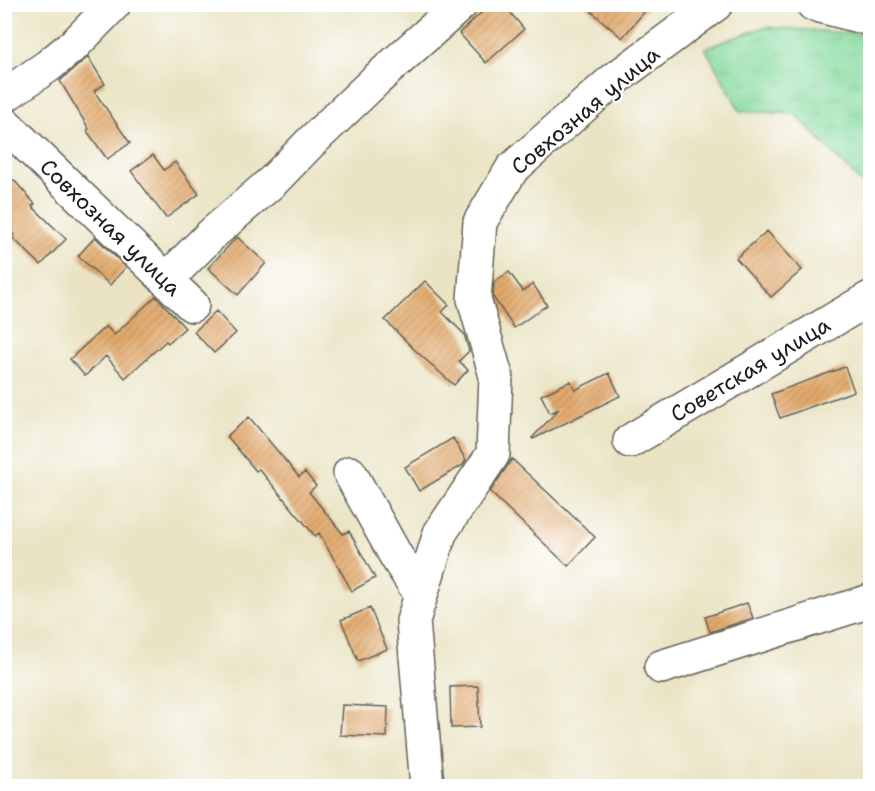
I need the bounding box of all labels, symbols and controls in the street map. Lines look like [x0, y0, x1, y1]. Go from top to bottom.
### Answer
street label: Совхозная улица [505, 39, 666, 181]
street label: Совхозная улица [34, 152, 188, 303]
street label: Советская улица [665, 310, 836, 429]

